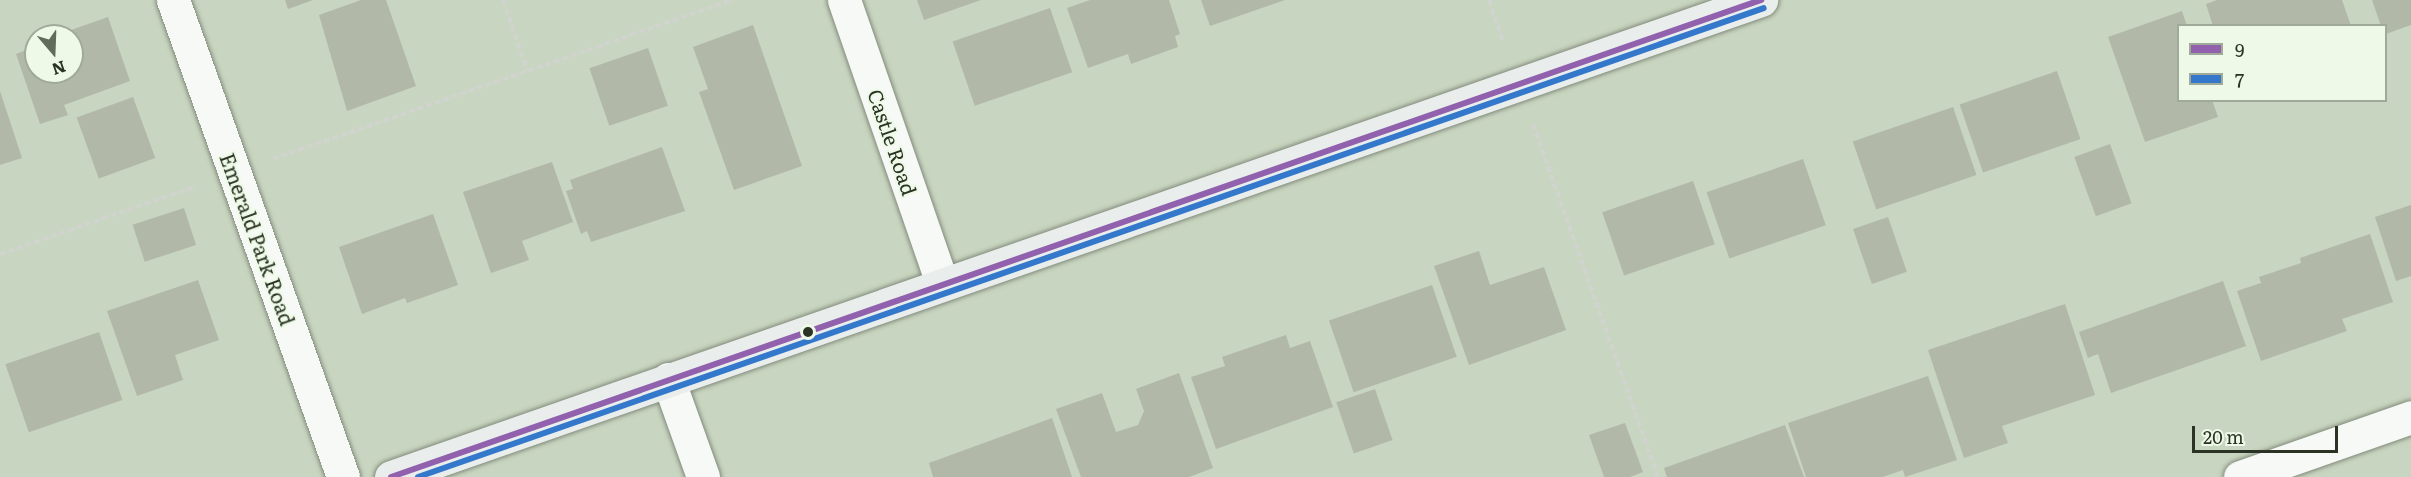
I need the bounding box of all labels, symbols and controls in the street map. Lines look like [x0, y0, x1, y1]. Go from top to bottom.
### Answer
north arrow [24, 24, 84, 84]
legend [2177, 24, 2387, 102]
text: 9 [2235, 36, 2244, 63]
text: N [49, 56, 69, 83]
text: 7 [2235, 66, 2244, 93]
street label: Castle Road [864, 86, 922, 198]
street label: Emerald Park Road [216, 150, 300, 328]
unlabelled marker [802, 326, 814, 338]
scale bar [2195, 414, 2340, 452]
text: 20 m [2203, 423, 2244, 450]

